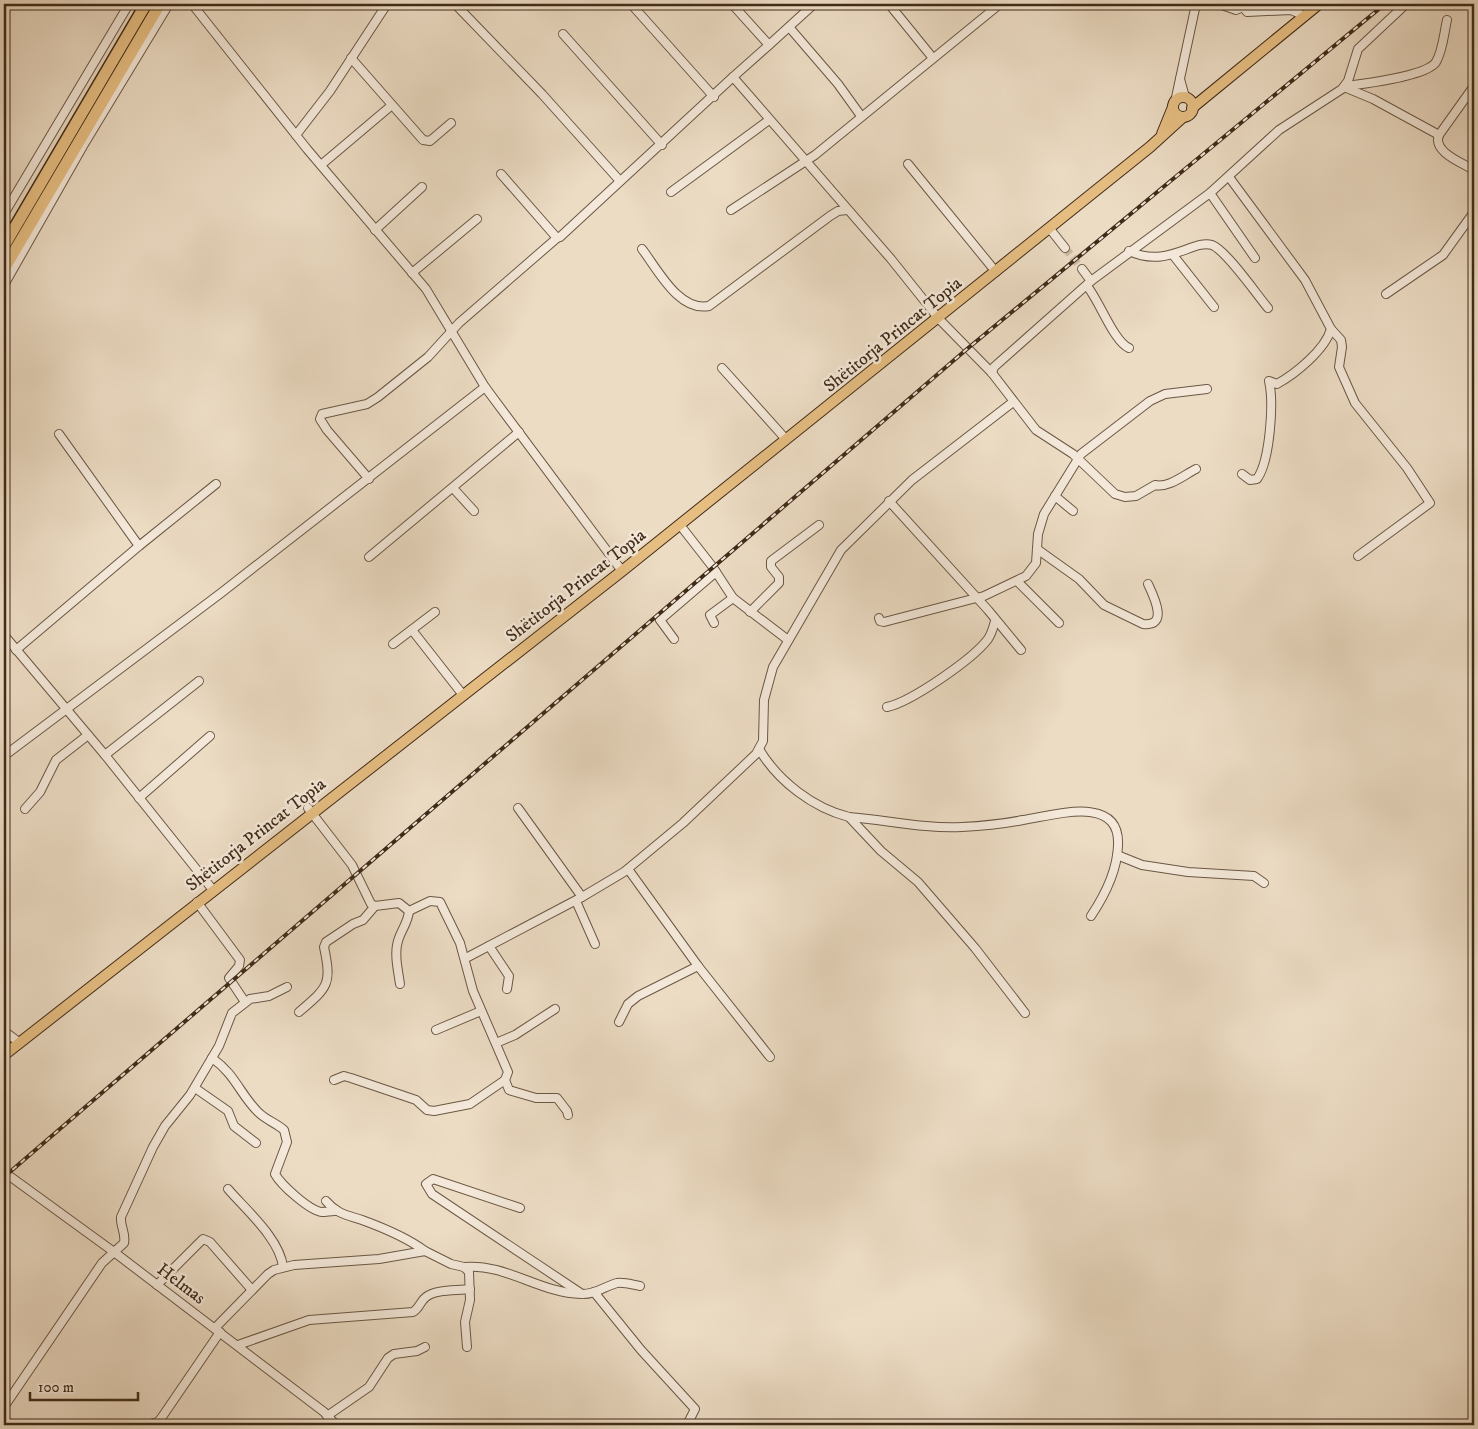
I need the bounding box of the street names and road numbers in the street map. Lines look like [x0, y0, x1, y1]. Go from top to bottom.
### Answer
street label: Shëtitorja Princat Topia [819, 272, 967, 398]
street label: Shëtitorja Princat Topia [502, 524, 651, 647]
street label: Shëtitorja Princat Topia [182, 773, 331, 896]
street label: Helmas [152, 1259, 210, 1309]

